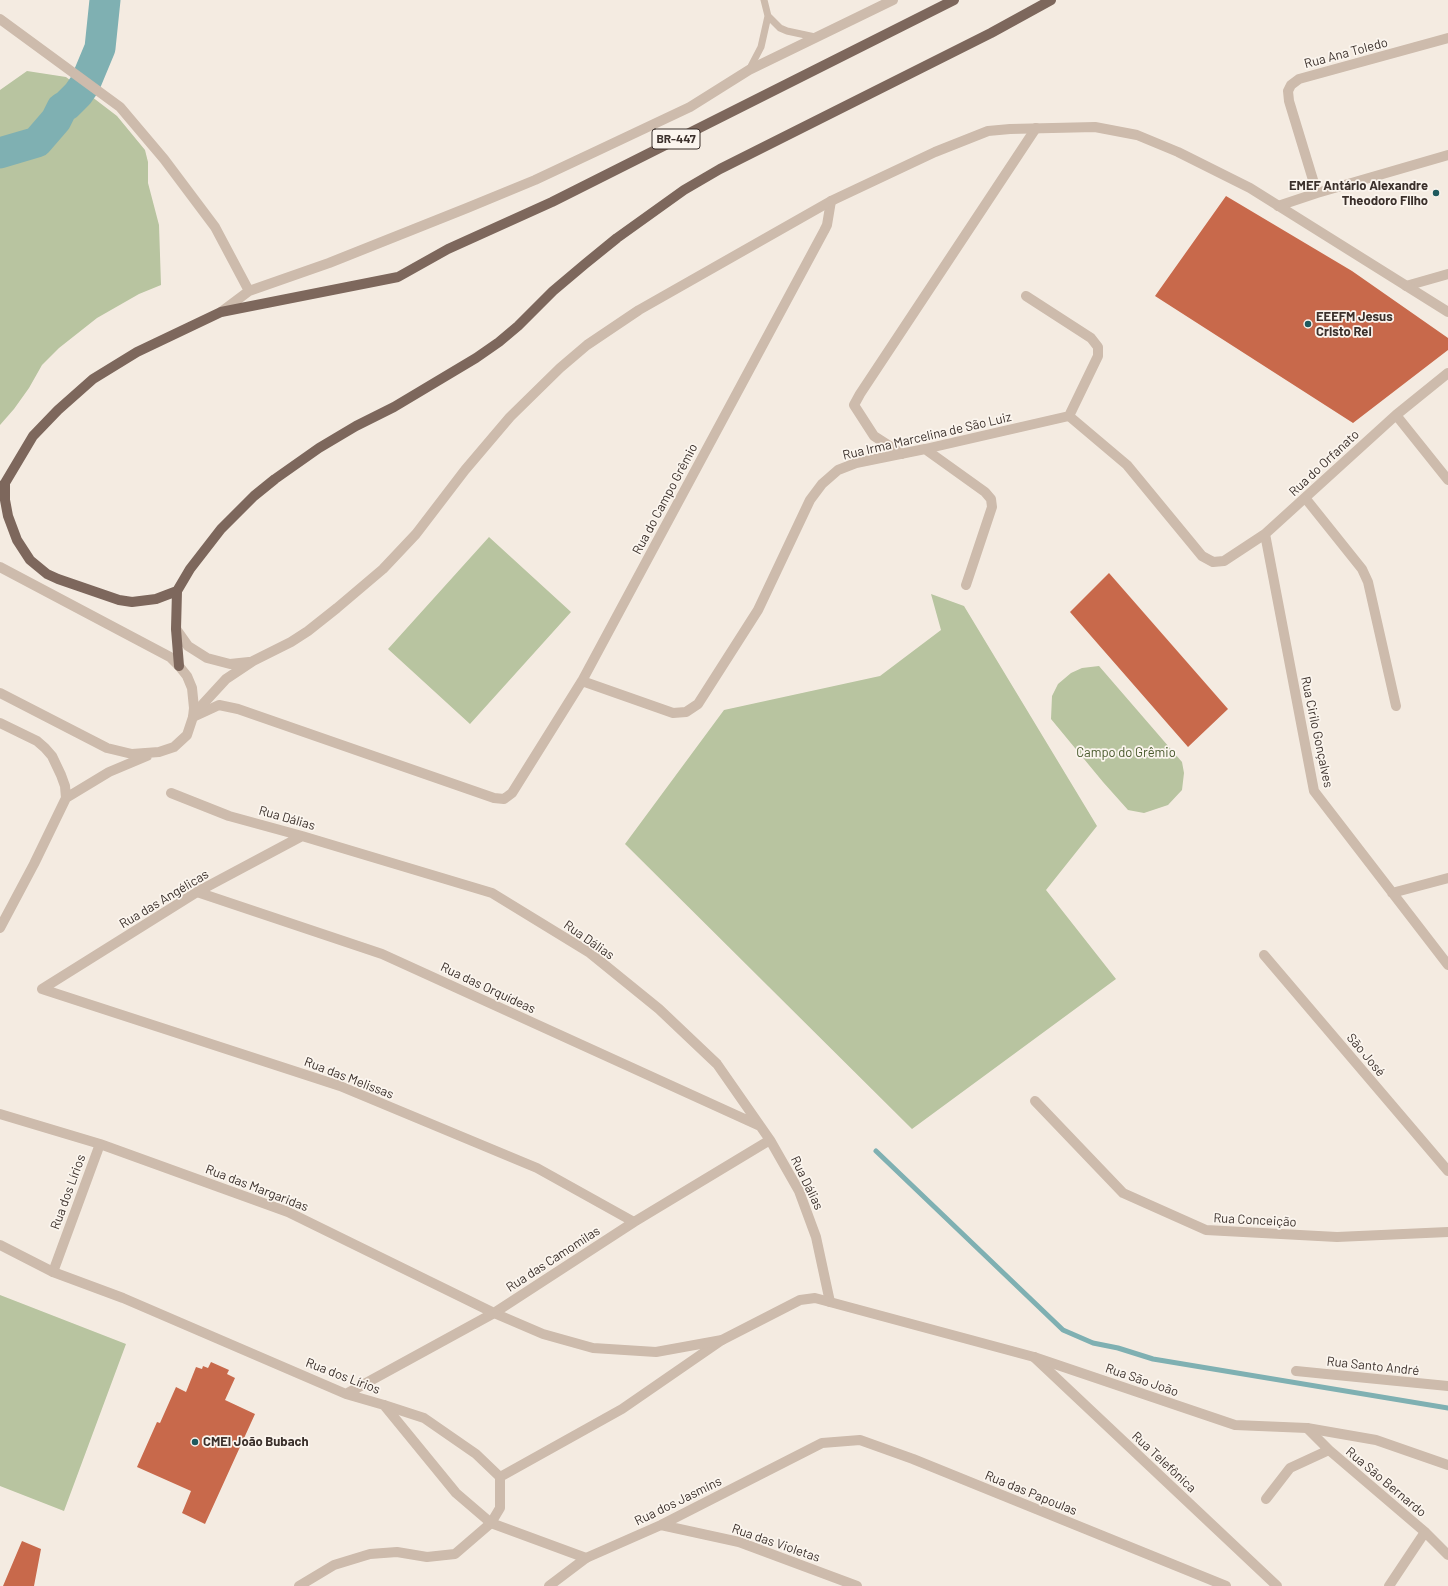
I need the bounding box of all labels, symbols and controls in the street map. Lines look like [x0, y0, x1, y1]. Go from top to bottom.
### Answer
street label: Rua Ana Toledo [1302, 34, 1390, 72]
road number: BR-447 [652, 129, 700, 149]
place label: EMEF Antário Alexandre Theodoro Filho [1289, 178, 1428, 209]
marker: EMEF Antário Alexandre Theodoro Filho [1431, 188, 1441, 198]
place label: EEEFM Jesus Cristo Rei [1316, 309, 1393, 340]
marker: EEEFM Jesus Cristo Rei [1303, 319, 1313, 329]
street label: Rua Irma Marcelina de São Luiz [841, 409, 1013, 463]
street label: Rua do Orfanato [1286, 427, 1362, 499]
street label: Rua do Campo Grêmio [629, 441, 701, 557]
street label: Rua Cirilo Gonçalves [1298, 675, 1336, 789]
park label: Campo do Grêmio [1076, 745, 1176, 761]
street label: Rua Dálias [257, 803, 317, 833]
street label: Rua das Angélicas [116, 866, 212, 932]
street label: Rua Dálias [561, 917, 617, 963]
street label: Rua das Orquídeas [438, 959, 538, 1017]
street label: São José [1343, 1030, 1389, 1080]
street label: Rua das Melissas [302, 1054, 396, 1102]
street label: Rua dos Lírios [47, 1152, 89, 1232]
street label: Rua Dálias [787, 1154, 827, 1212]
street label: Rua das Margaridas [203, 1161, 311, 1215]
street label: Rua Conceição [1213, 1210, 1297, 1230]
street label: Rua das Camomilas [503, 1223, 603, 1295]
street label: Rua Santo André [1326, 1353, 1420, 1379]
street label: Rua dos Lírios [303, 1355, 383, 1397]
street label: Rua São João [1103, 1360, 1181, 1400]
street label: Rua Telefônica [1129, 1428, 1199, 1496]
place label: CMEI João Bubach [203, 1434, 309, 1450]
marker: CMEI João Bubach [190, 1437, 200, 1447]
street label: Rua São Bernardo [1343, 1444, 1429, 1520]
street label: Rua das Papoulas [983, 1467, 1079, 1519]
street label: Rua dos Jasmins [632, 1473, 724, 1529]
street label: Rua das Violetas [730, 1521, 822, 1565]

